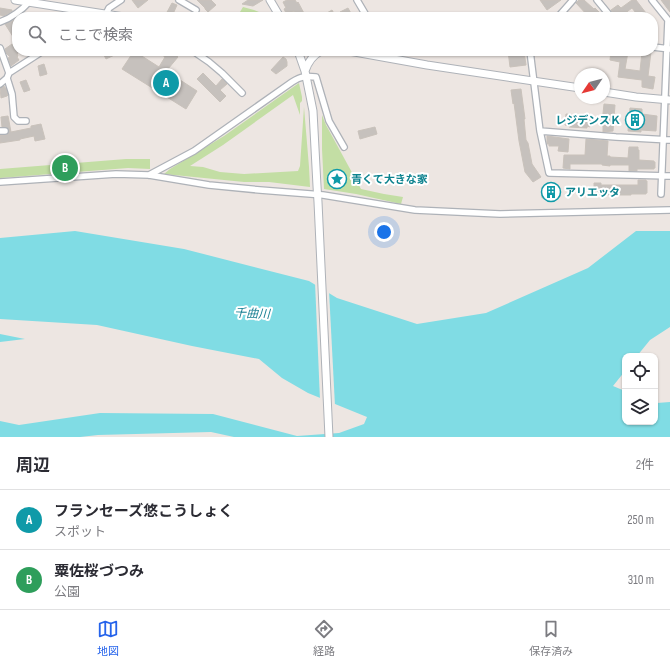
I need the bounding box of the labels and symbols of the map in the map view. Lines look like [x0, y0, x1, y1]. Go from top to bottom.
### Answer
pin: A [153, 68, 179, 98]
north arrow [574, 68, 610, 104]
building icon: レジデンスＫ [624, 109, 646, 131]
place label: レジデンスＫ [555, 114, 621, 127]
pin: B [52, 153, 78, 183]
place icon: 青くて大きな家 [326, 168, 348, 190]
place label: 青くて大きな家 [351, 173, 428, 186]
building icon: アリエッタ [540, 181, 562, 203]
place label: アリエッタ [565, 186, 620, 199]
your location [374, 222, 394, 242]
water label: 千曲川 [234, 306, 272, 322]

